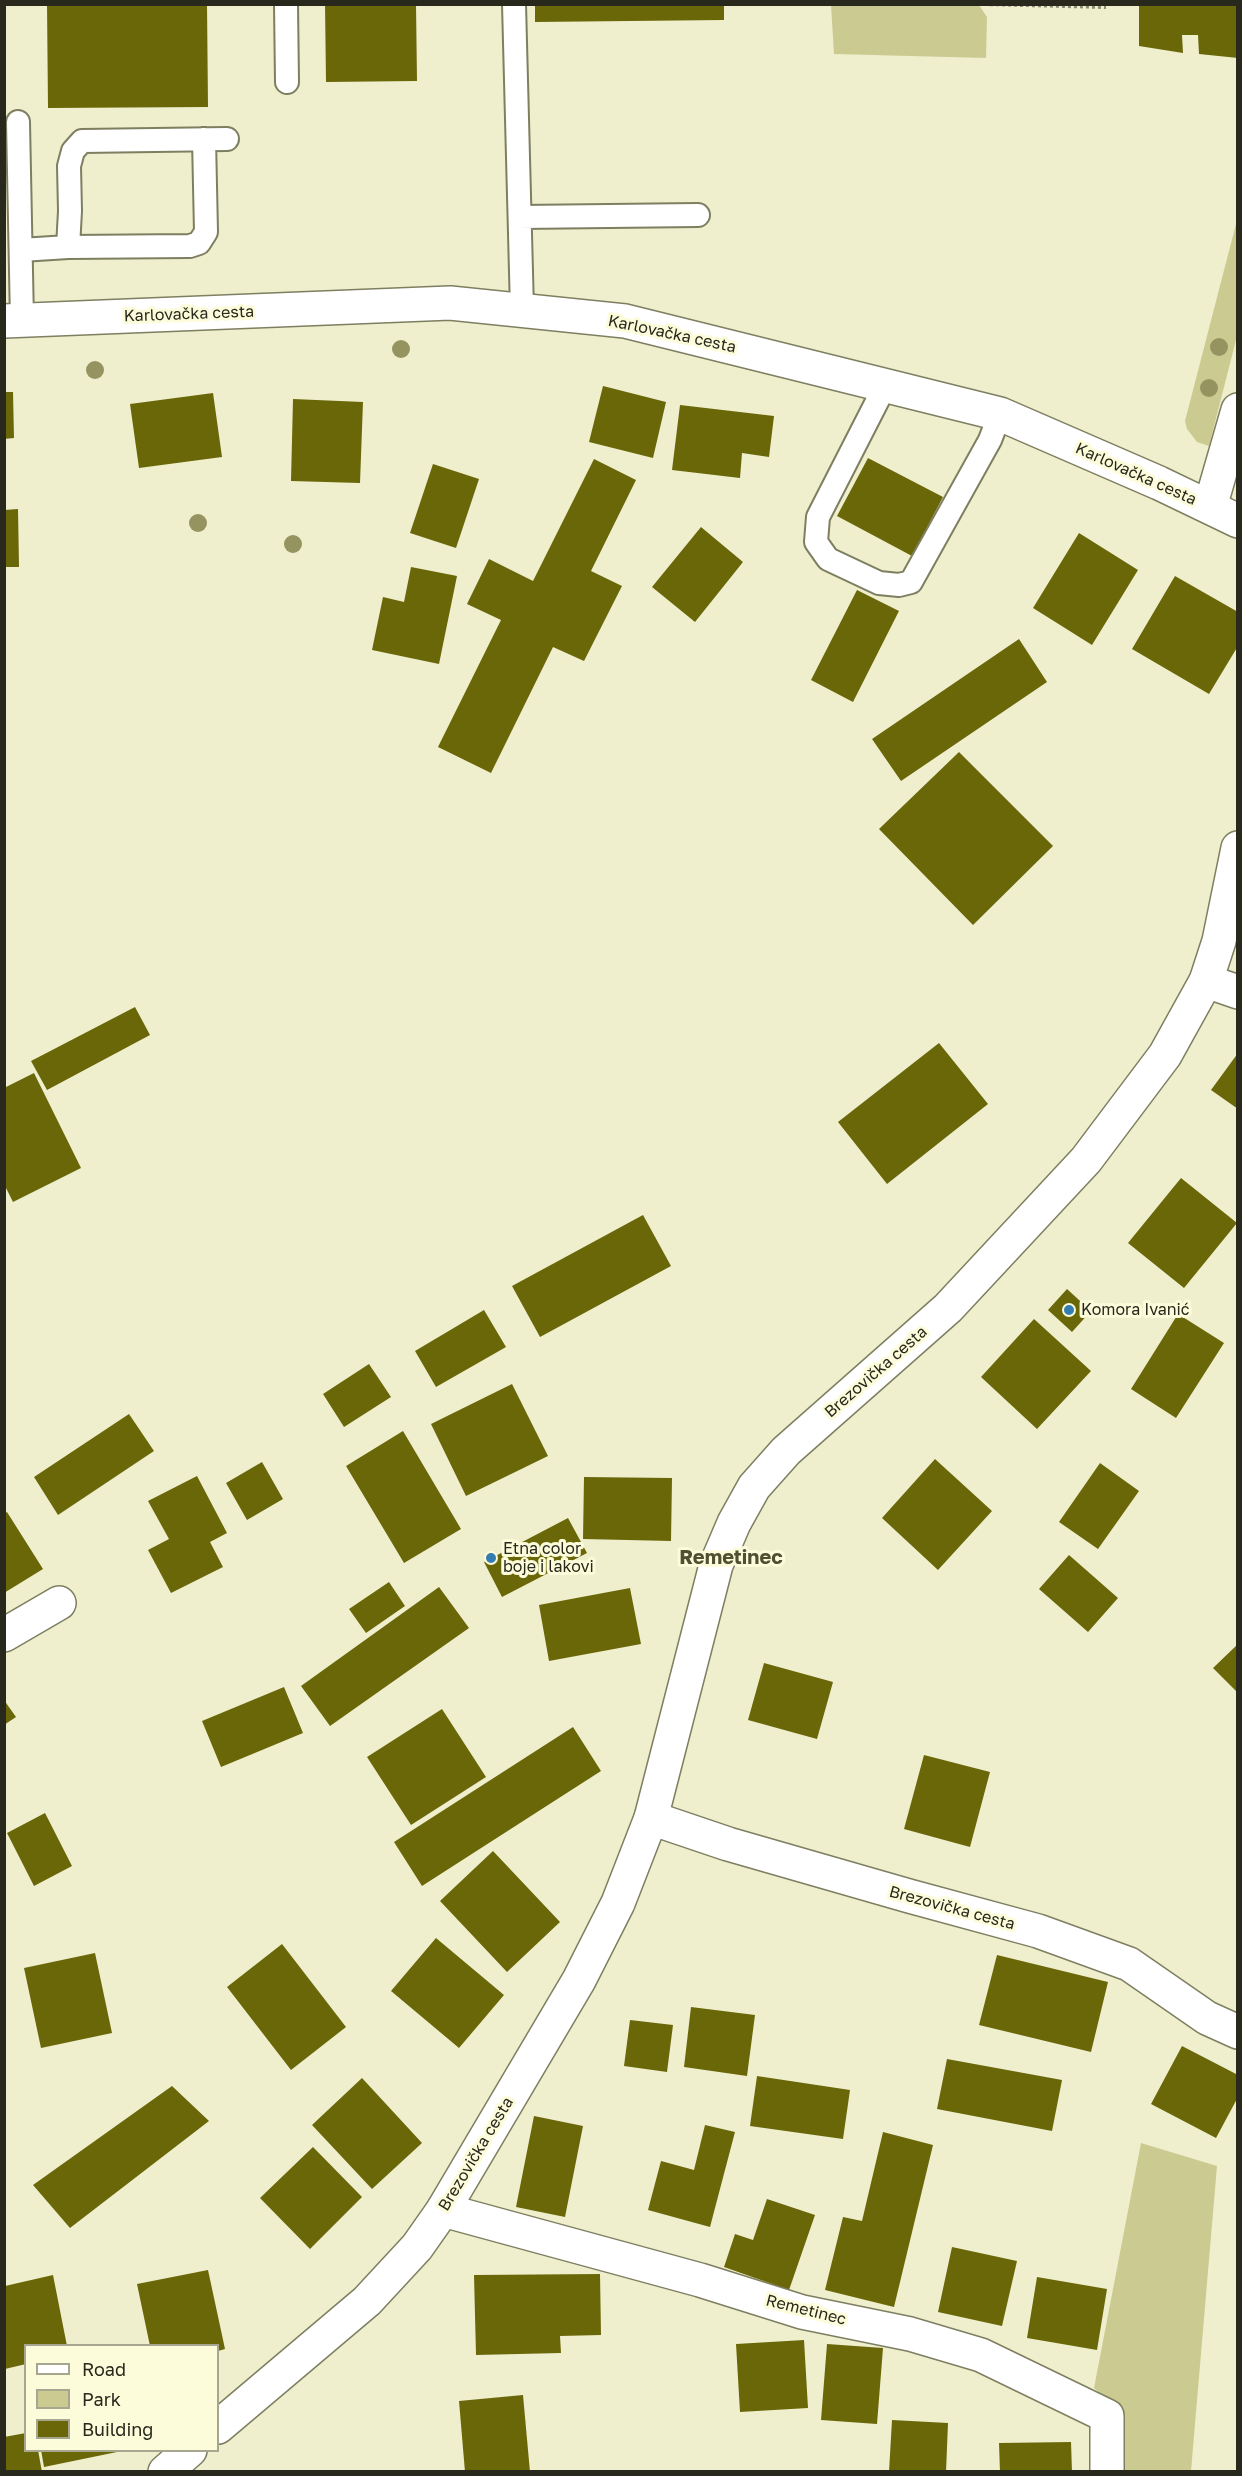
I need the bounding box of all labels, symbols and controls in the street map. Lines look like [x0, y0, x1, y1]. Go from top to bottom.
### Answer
street label: Karlovačka cesta [123, 302, 255, 326]
street label: Karlovačka cesta [606, 311, 738, 357]
street label: Karlovačka cesta [1072, 439, 1200, 509]
place label: Komora Ivanić [1081, 1300, 1190, 1320]
marker: Komora Ivanić [1062, 1303, 1076, 1317]
street label: Brezovička cesta [821, 1322, 931, 1422]
place label: Etna color boje i lakovi [503, 1539, 594, 1577]
district label: Remetinec [679, 1546, 783, 1570]
marker: Etna color boje i lakovi [484, 1551, 498, 1565]
street label: Brezovička cesta [887, 1882, 1017, 1934]
street label: Brezovička cesta [434, 2094, 518, 2214]
street label: Remetinec [764, 2291, 848, 2329]
legend [24, 2344, 219, 2452]
text: Road [82, 2358, 126, 2380]
text: Park [82, 2388, 121, 2410]
text: Building [82, 2418, 153, 2440]

